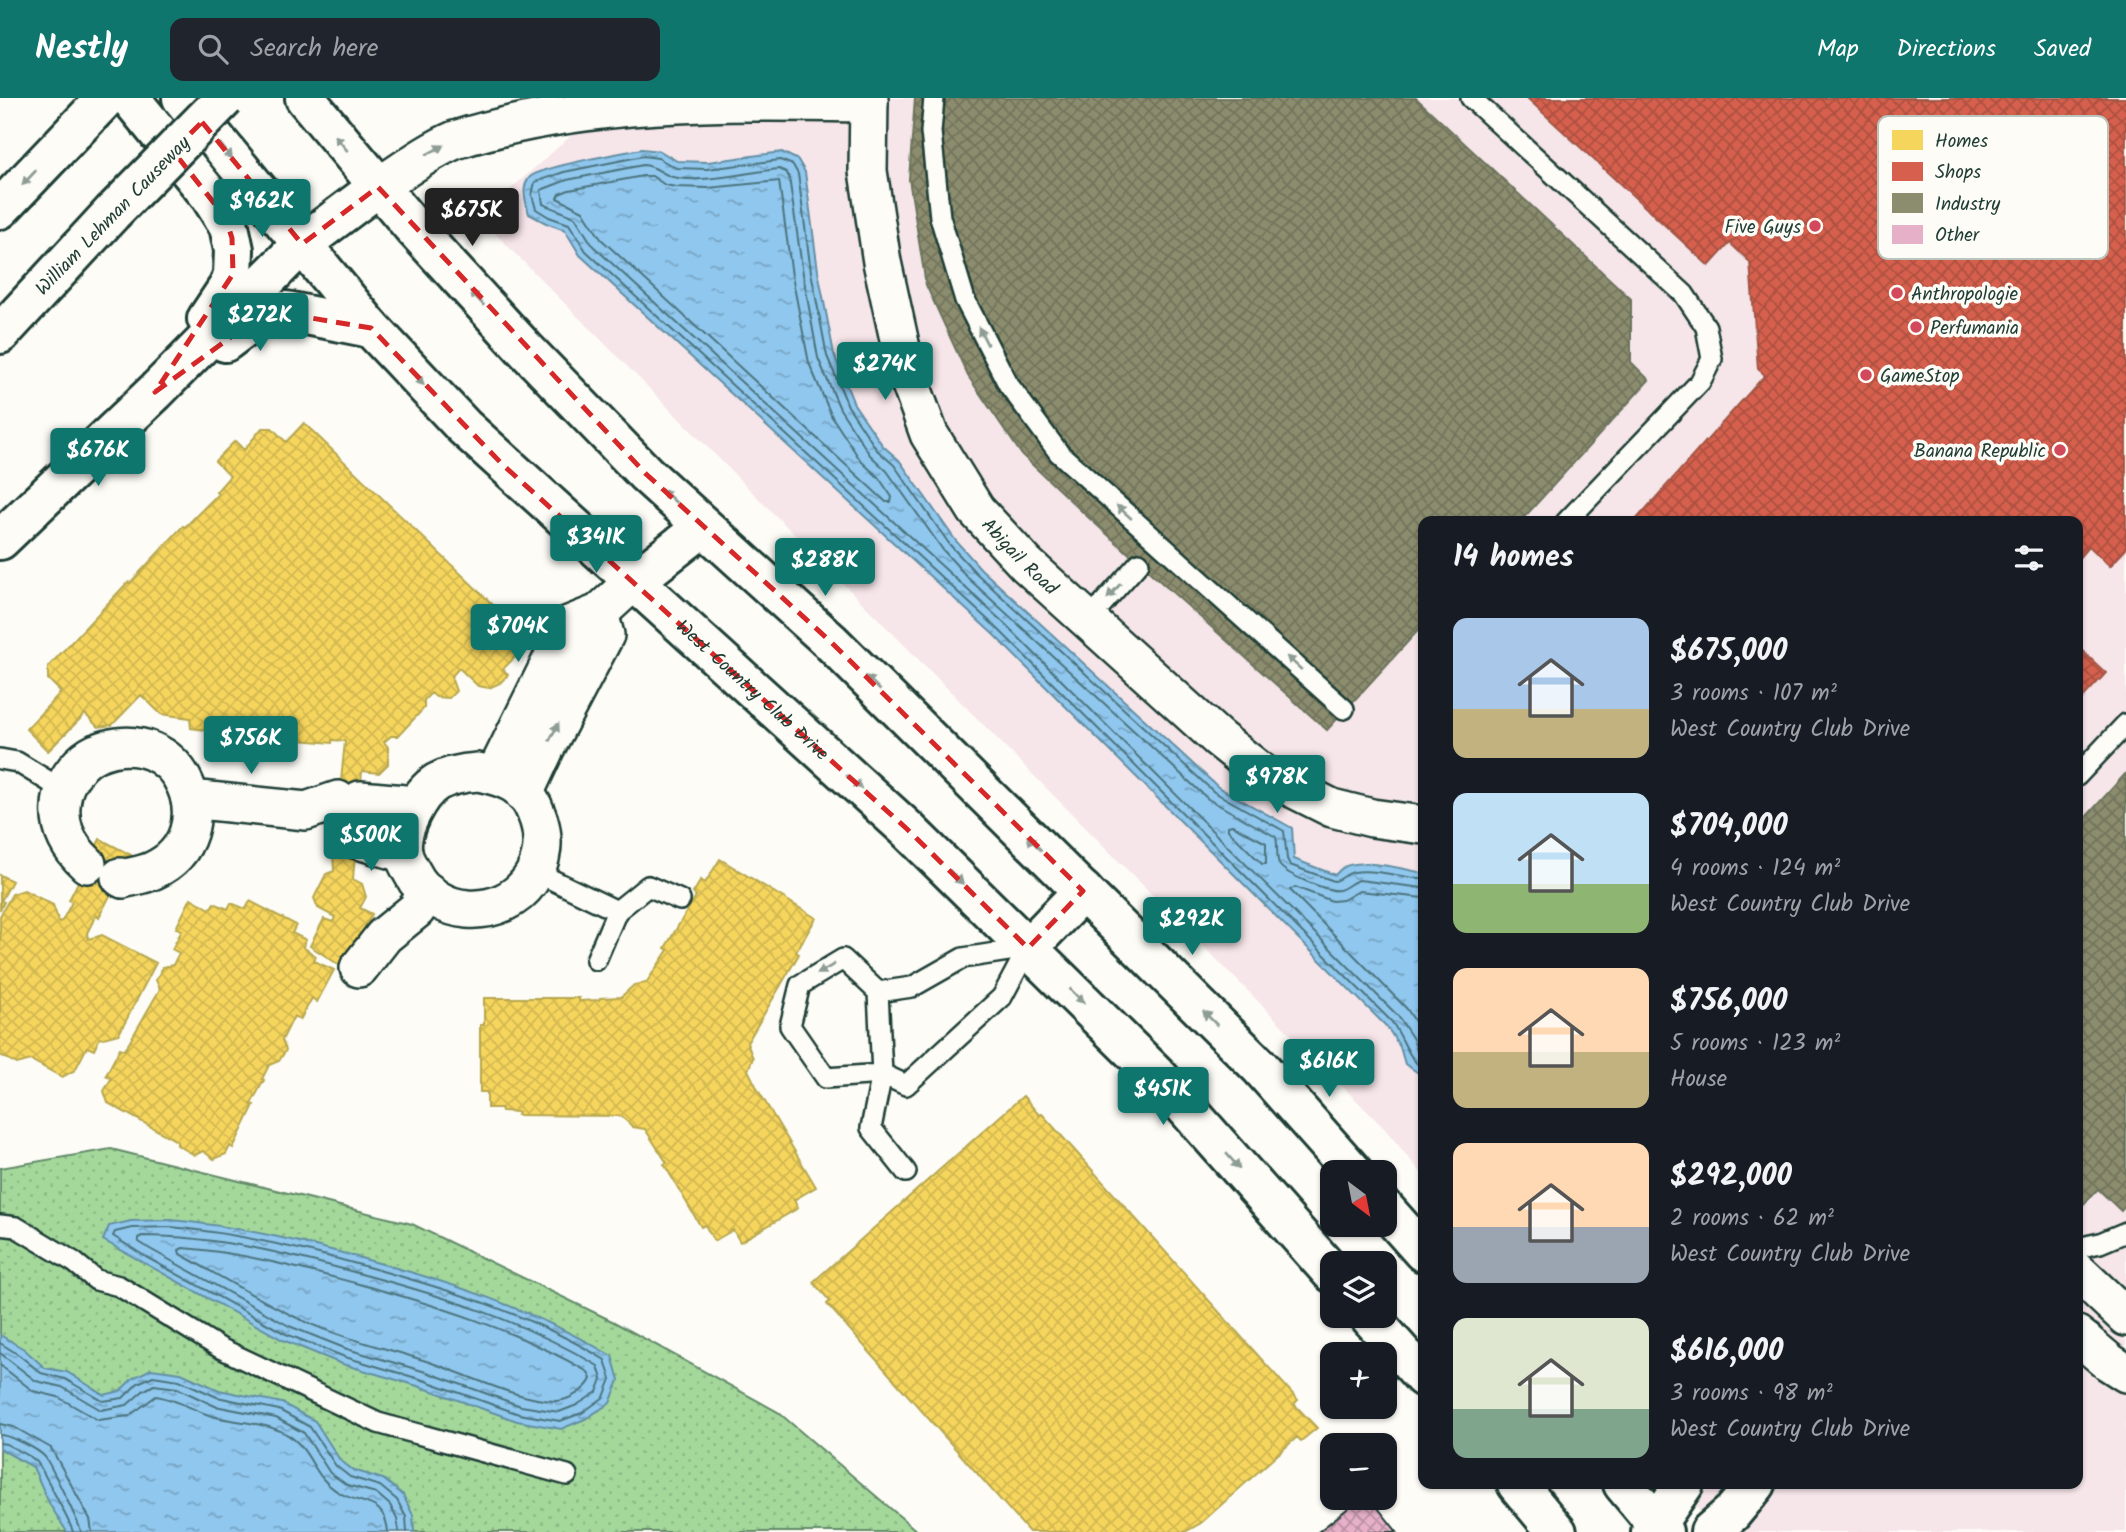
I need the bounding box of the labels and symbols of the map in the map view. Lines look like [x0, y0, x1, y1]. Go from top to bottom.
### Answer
legend [1878, 116, 2108, 259]
text: Homes [1935, 127, 1988, 157]
street label: William Lehman Causeway [29, 129, 199, 303]
one-way arrow [334, 134, 349, 152]
one-way arrow [218, 141, 233, 159]
one-way arrow [426, 144, 445, 156]
text: Shops [1935, 158, 1981, 188]
one-way arrow [22, 169, 38, 186]
pin: $962K [213, 180, 311, 239]
pin: $675K [423, 188, 521, 248]
text: Industry [1935, 190, 2001, 220]
place label: Five Guys [1725, 213, 1801, 243]
marker: Five Guys [1807, 218, 1823, 234]
text: Other [1935, 221, 1981, 251]
place label: Anthropologie [1911, 280, 2019, 310]
marker: Anthropologie [1889, 285, 1905, 301]
one-way arrow [470, 290, 486, 307]
pin: $272K [211, 294, 309, 353]
place label: Perfumania [1930, 314, 2019, 344]
marker: Perfumania [1908, 319, 1924, 335]
one-way arrow [978, 326, 989, 346]
pin: $274K [836, 342, 934, 402]
place label: GameStop [1880, 362, 1959, 392]
marker: GameStop [1858, 367, 1874, 383]
one-way arrow [409, 369, 425, 386]
pin: $676K [49, 428, 147, 488]
place label: Banana Republic [1914, 437, 2046, 467]
marker: Banana Republic [2052, 442, 2068, 458]
one-way arrow [660, 488, 678, 504]
one-way arrow [1116, 504, 1133, 520]
street label: Abigail Road [973, 512, 1065, 604]
pin: $341K [547, 516, 645, 575]
pin: $288K [776, 538, 874, 598]
one-way arrow [1106, 582, 1122, 600]
pin: $704K [469, 604, 567, 664]
street label: West Country Club Drive [668, 613, 836, 769]
one-way arrow [1285, 656, 1302, 672]
one-way arrow [865, 675, 881, 692]
pin: $756K [202, 716, 300, 776]
one-way arrow [547, 722, 559, 742]
pin: $978K [1228, 756, 1326, 815]
one-way arrow [846, 774, 863, 789]
pin: $500K [322, 814, 420, 873]
one-way arrow [1027, 835, 1043, 852]
one-way arrow [947, 868, 964, 885]
pin: $292K [1143, 898, 1241, 957]
one-way arrow [816, 963, 835, 976]
one-way arrow [1068, 987, 1085, 1004]
one-way arrow [1202, 1009, 1219, 1026]
pin: $616K [1280, 1040, 1378, 1099]
pin: $451K [1114, 1068, 1212, 1127]
one-way arrow [1225, 1152, 1241, 1170]
north arrow [1320, 1160, 1396, 1237]

